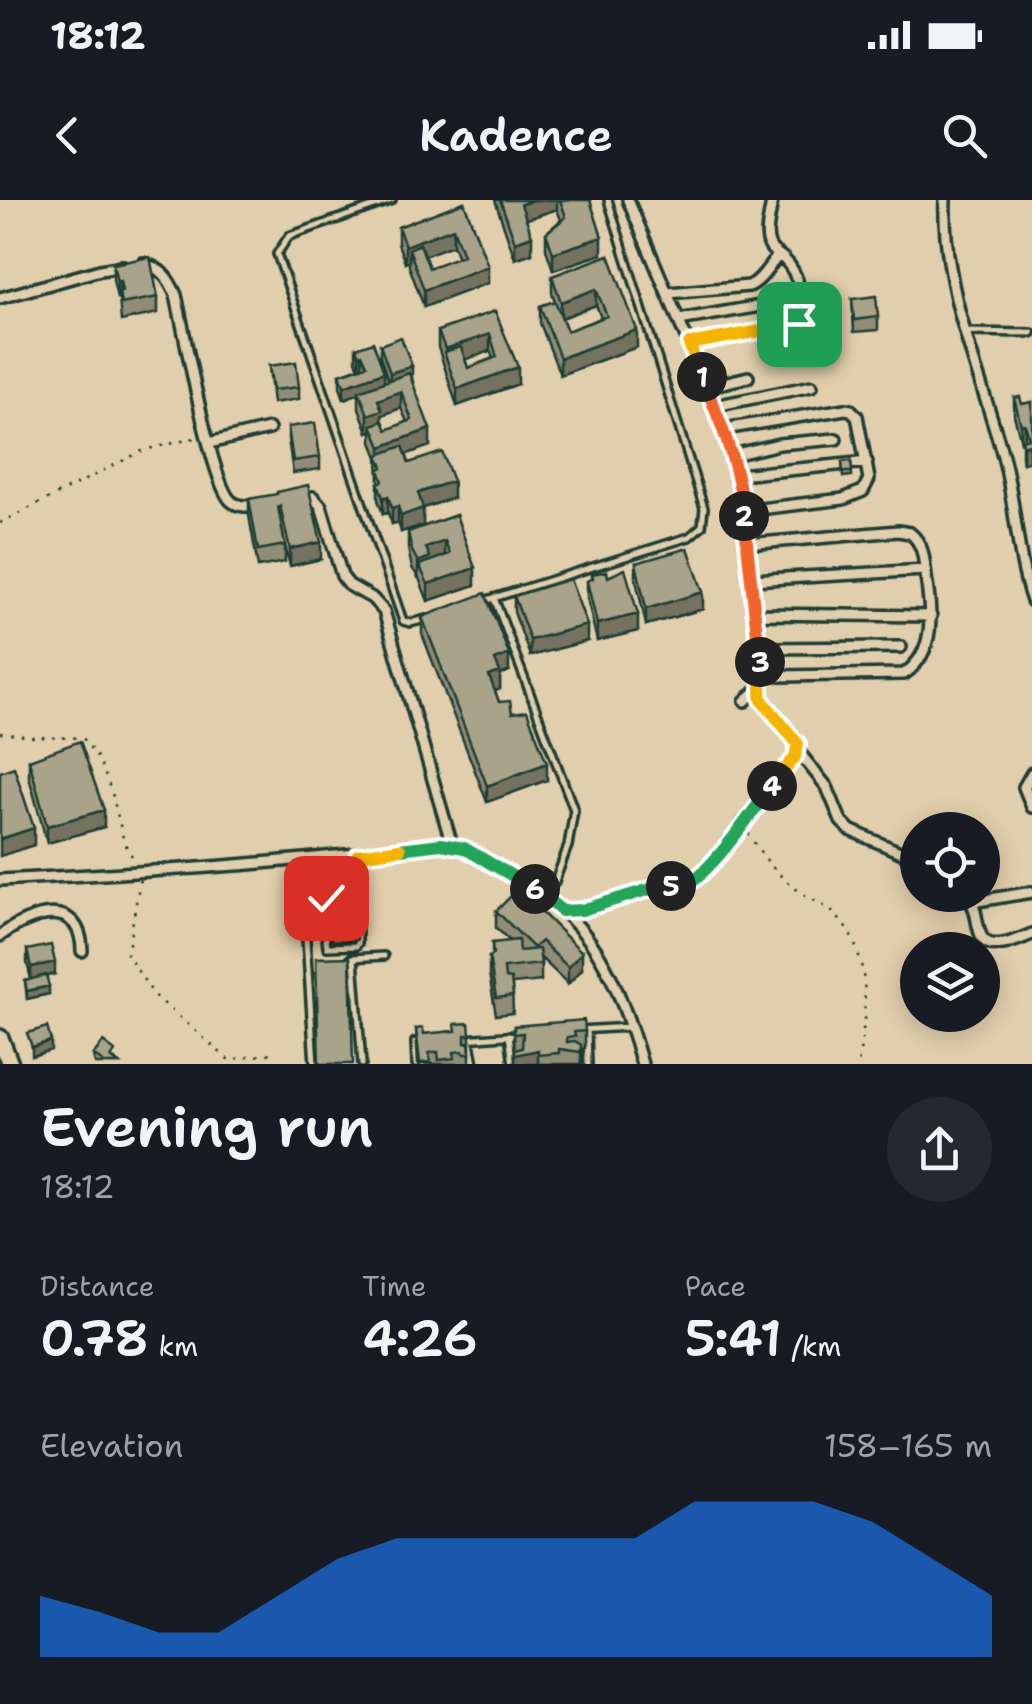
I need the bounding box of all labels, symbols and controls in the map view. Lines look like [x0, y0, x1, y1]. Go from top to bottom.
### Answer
text: 18:12 [50, 10, 146, 61]
text: Kadence [419, 105, 613, 165]
icon: back [40, 108, 95, 163]
icon: search [937, 108, 992, 163]
pin [757, 282, 842, 367]
icon: arrive [772, 297, 827, 352]
pin: 1 [677, 352, 727, 402]
text: 1 [696, 358, 708, 396]
pin: 2 [719, 491, 769, 541]
text: 2 [734, 497, 754, 535]
pin: 3 [735, 637, 785, 687]
text: 3 [750, 643, 770, 681]
pin: 4 [747, 761, 797, 811]
text: 4 [762, 767, 782, 805]
map controls [900, 812, 1000, 1032]
button: locate [900, 812, 1000, 912]
pin [284, 856, 369, 941]
pin: 5 [646, 861, 696, 911]
pin: 6 [510, 864, 560, 914]
text: 5 [662, 867, 680, 905]
text: 6 [525, 870, 545, 908]
icon: check [299, 871, 354, 926]
button: layers [900, 932, 1000, 1032]
text: Evening run [40, 1090, 373, 1164]
button: share [887, 1097, 992, 1202]
text: 18:12 [40, 1165, 115, 1208]
text: Distance [40, 1267, 155, 1305]
text: Time [362, 1267, 427, 1305]
text: Pace [685, 1267, 746, 1305]
text: 0.78 [40, 1305, 149, 1372]
text: 4:26 [362, 1305, 478, 1372]
text: 5:41 [685, 1305, 782, 1372]
text: km [149, 1327, 198, 1365]
text: /km [782, 1327, 841, 1365]
text: Elevation [40, 1424, 183, 1467]
text: 158–165 m [824, 1424, 992, 1467]

